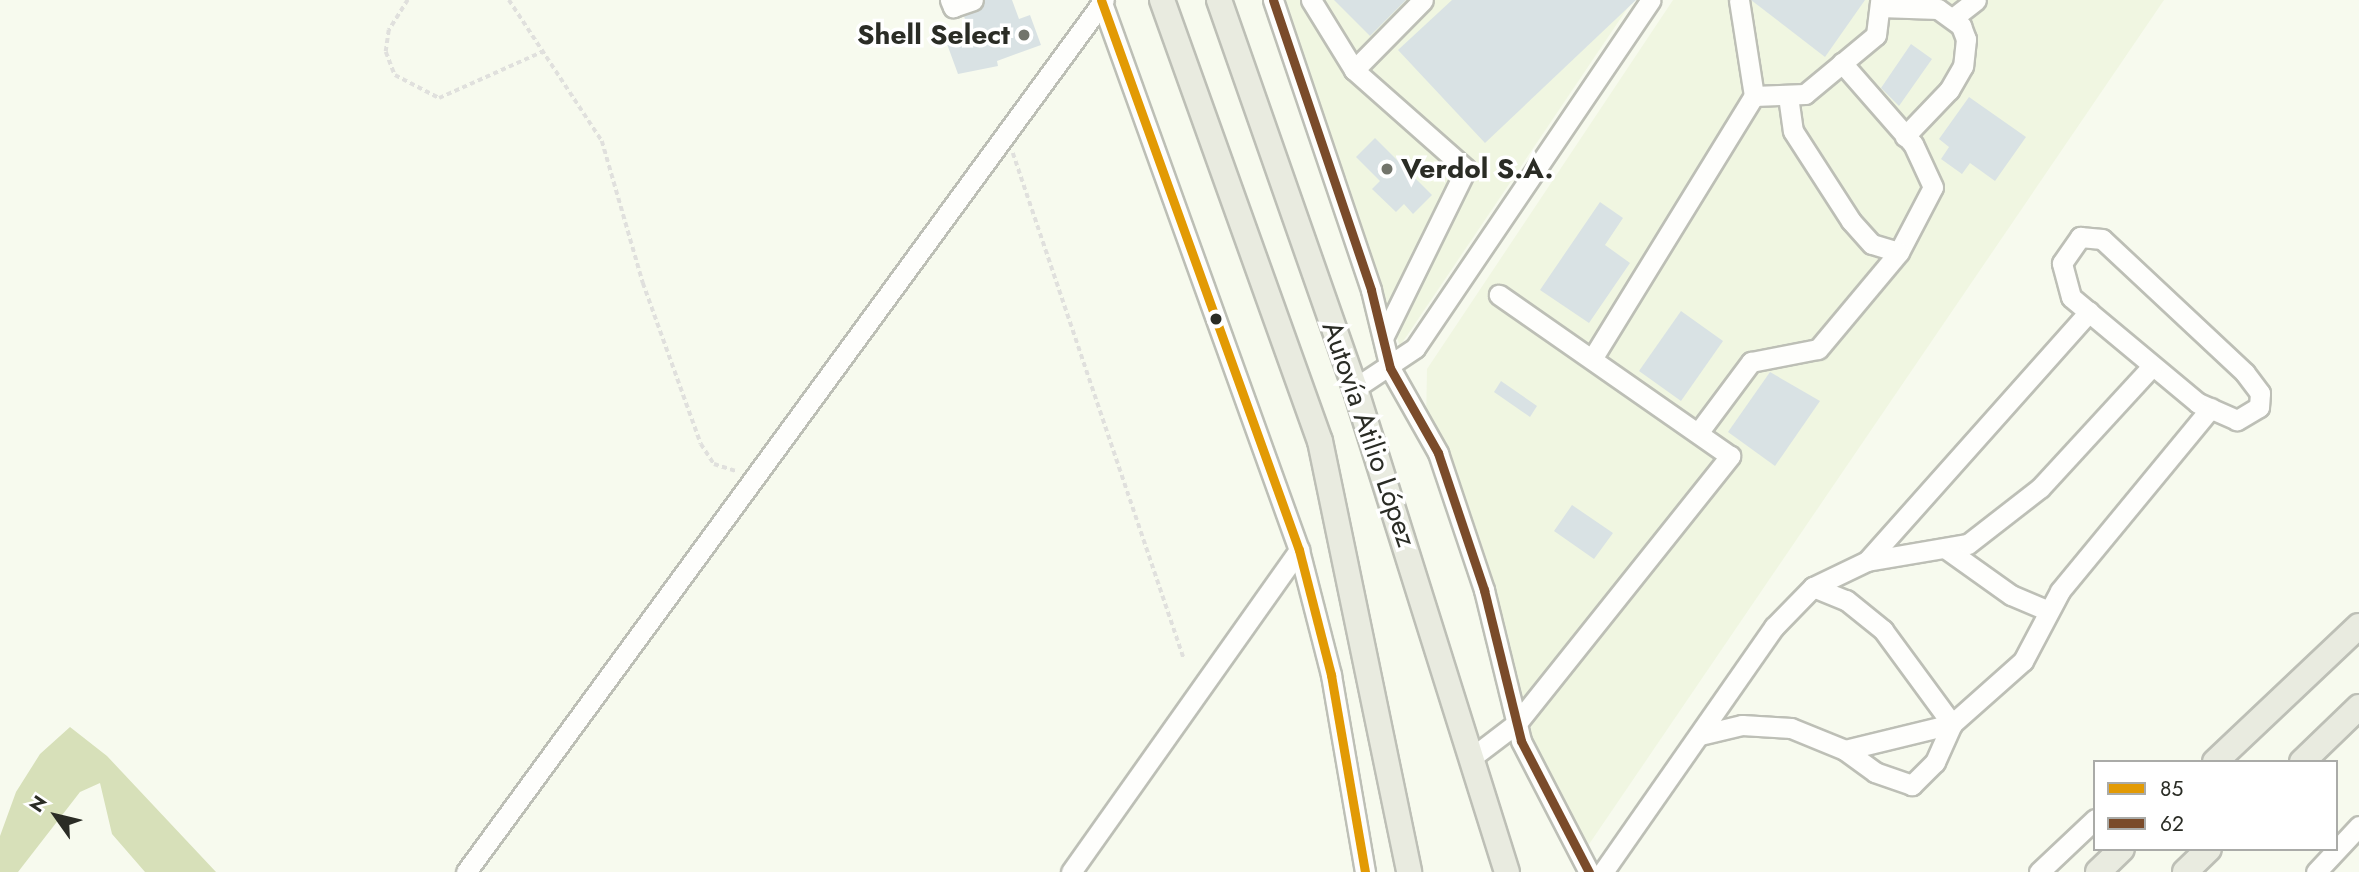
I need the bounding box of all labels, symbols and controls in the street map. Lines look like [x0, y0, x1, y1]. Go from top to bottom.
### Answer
place label: Shell Select [857, 18, 1010, 52]
marker: Shell Select [1016, 27, 1032, 43]
place label: Verdol S.A. [1401, 152, 1554, 186]
marker: Verdol S.A. [1379, 161, 1395, 177]
unlabelled marker [1209, 312, 1223, 326]
street label: Autovía Atilio López [1315, 317, 1423, 551]
legend [2093, 760, 2338, 851]
text: 85 [2160, 774, 2183, 804]
north arrow [21, 781, 91, 851]
text: N [23, 790, 54, 818]
text: 62 [2160, 809, 2184, 839]

